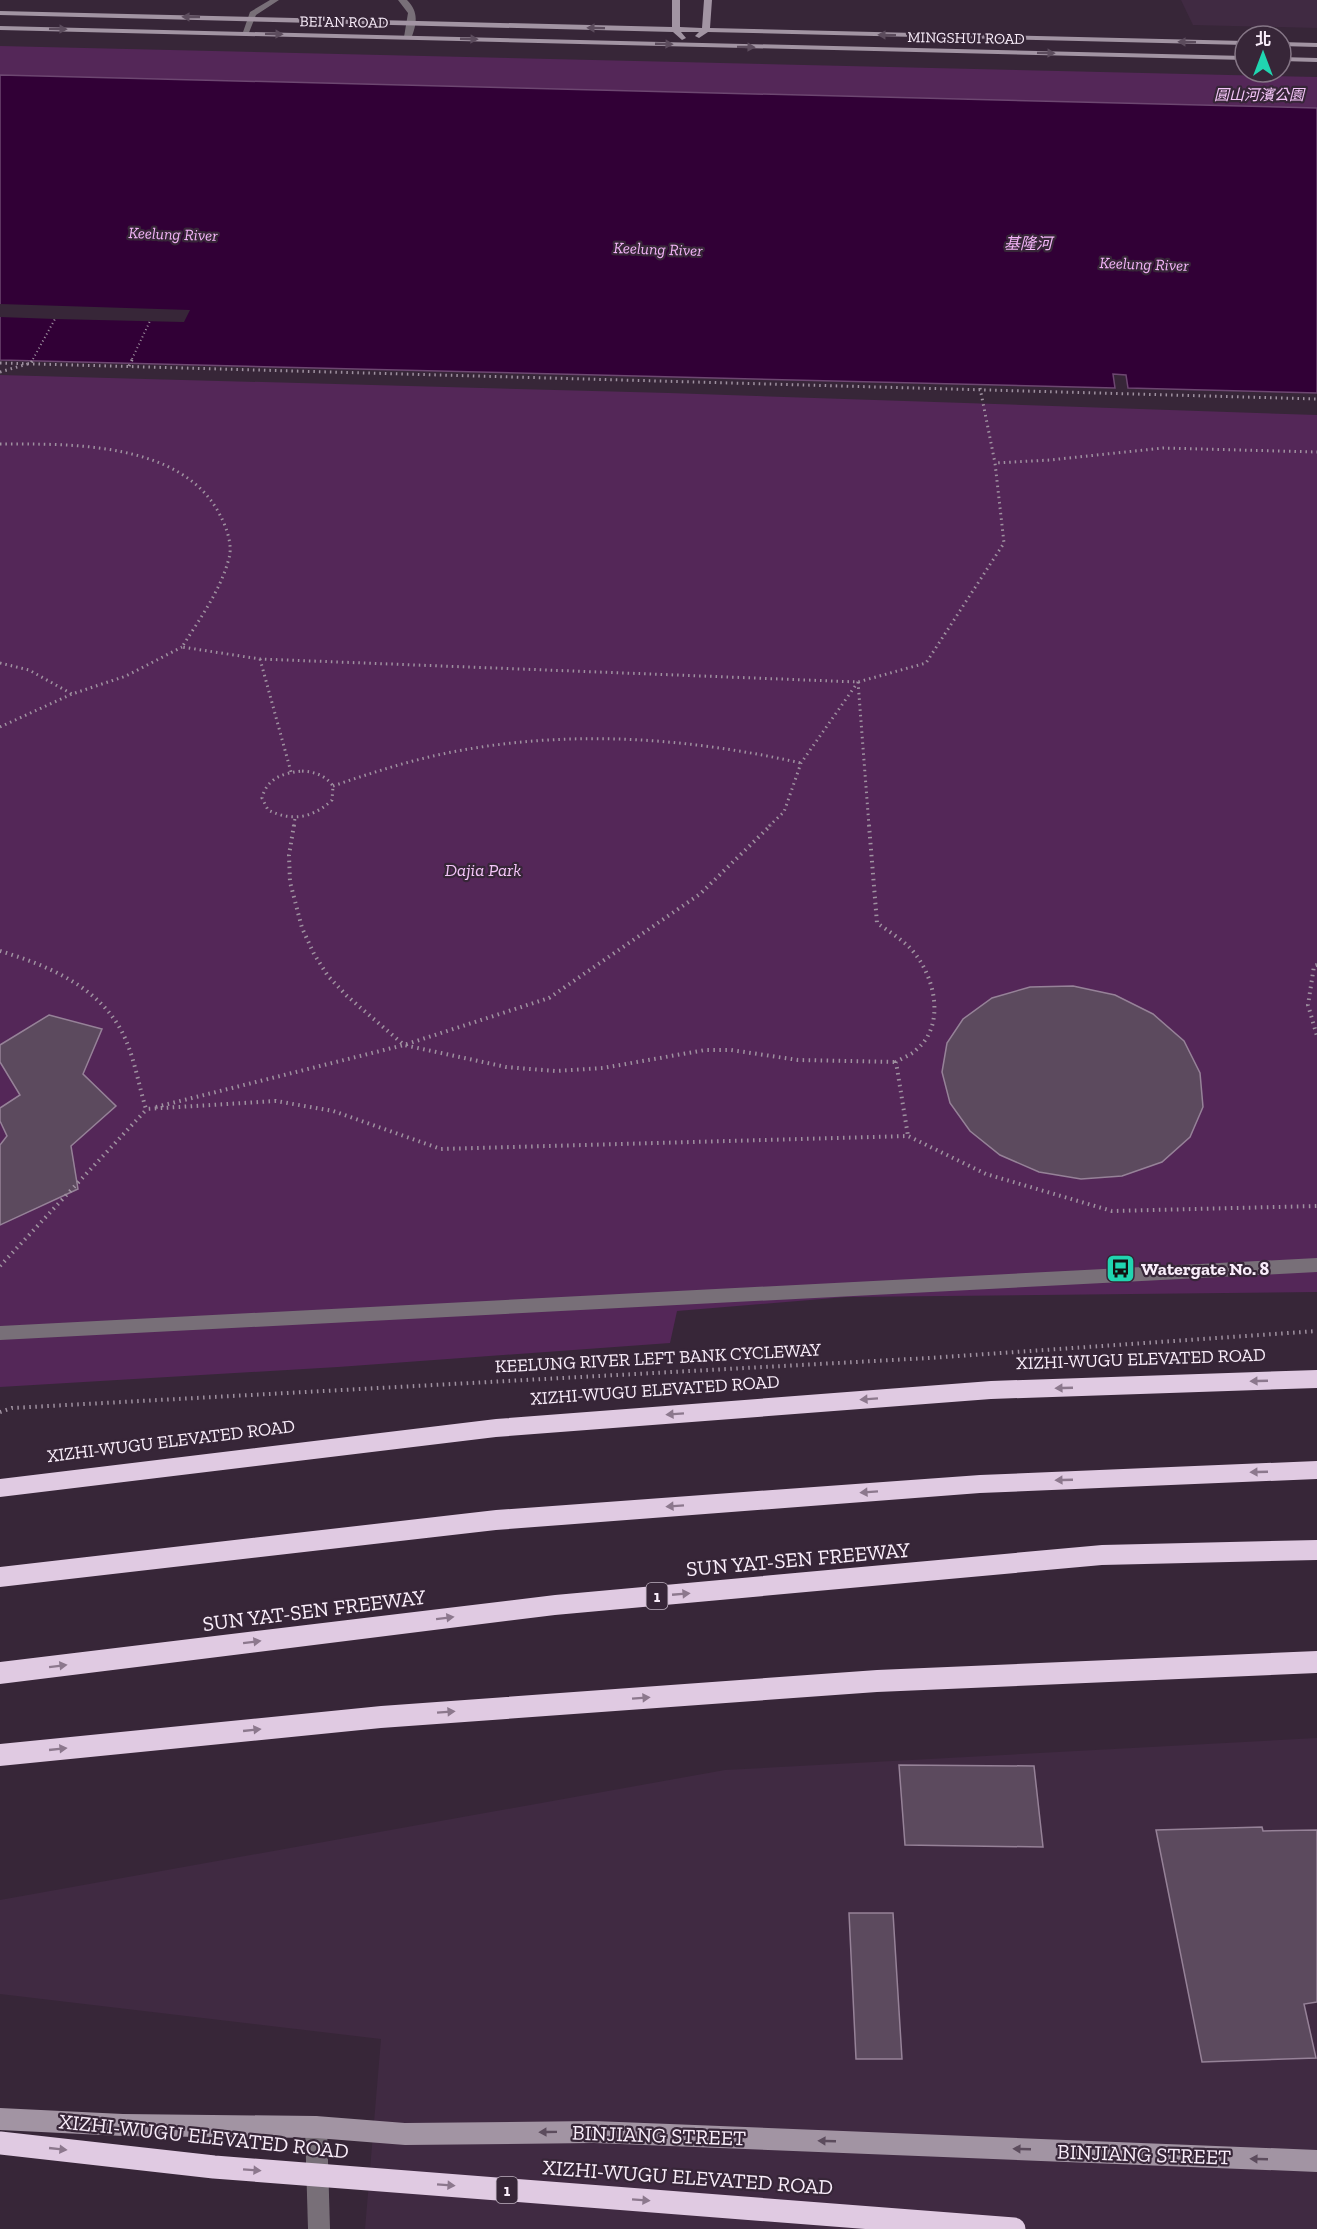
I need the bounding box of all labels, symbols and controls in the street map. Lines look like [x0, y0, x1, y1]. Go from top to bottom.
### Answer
one-way arrow [182, 12, 201, 22]
street label: BEI'AN ROAD [299, 12, 389, 32]
one-way arrow [587, 23, 606, 32]
one-way arrow [49, 24, 68, 34]
north arrow [1233, 24, 1293, 84]
street label: MINGSHUI ROAD [907, 28, 1025, 48]
one-way arrow [265, 29, 284, 39]
one-way arrow [877, 30, 896, 39]
text: 北 [1255, 30, 1271, 49]
one-way arrow [460, 34, 479, 44]
one-way arrow [1177, 37, 1196, 47]
one-way arrow [655, 40, 674, 49]
one-way arrow [736, 42, 755, 51]
one-way arrow [1036, 49, 1055, 58]
park label: 圓山河濱公園 [1214, 86, 1306, 104]
water label: Keelung River [128, 223, 219, 245]
water label: 基隆河 [1004, 234, 1055, 253]
water label: Keelung River [613, 238, 704, 260]
water label: Keelung River [1099, 253, 1190, 275]
park label: Dajia Park [445, 859, 521, 881]
bus stop icon: Watergate No. 8 [1104, 1253, 1136, 1285]
place label: Watergate No. 8 [1141, 1258, 1269, 1280]
street label: KEELUNG RIVER LEFT BANK CYCLEWAY [494, 1338, 822, 1378]
street label: XIZHI-WUGU ELEVATED ROAD [1016, 1344, 1266, 1374]
street label: XIZHI-WUGU ELEVATED ROAD [530, 1370, 780, 1410]
one-way arrow [1249, 1376, 1268, 1386]
one-way arrow [1054, 1383, 1073, 1392]
one-way arrow [860, 1395, 879, 1404]
one-way arrow [665, 1410, 684, 1419]
street label: XIZHI-WUGU ELEVATED ROAD [46, 1415, 296, 1467]
one-way arrow [1249, 1468, 1268, 1477]
one-way arrow [1054, 1476, 1073, 1485]
one-way arrow [860, 1487, 879, 1497]
one-way arrow [665, 1502, 684, 1511]
street label: SUN YAT-SEN FREEWAY [685, 1537, 911, 1581]
road number: 1 [646, 1583, 668, 1609]
street label: SUN YAT-SEN FREEWAY [201, 1584, 427, 1636]
one-way arrow [671, 1589, 690, 1598]
one-way arrow [436, 1614, 455, 1623]
one-way arrow [242, 1637, 261, 1647]
one-way arrow [49, 1661, 68, 1671]
one-way arrow [631, 1693, 650, 1703]
one-way arrow [437, 1708, 456, 1717]
one-way arrow [243, 1725, 262, 1735]
one-way arrow [49, 1744, 68, 1754]
street label: XIZHI-WUGU ELEVATED ROAD [58, 2108, 350, 2164]
street label: BINJIANG STREET [572, 2119, 746, 2151]
one-way arrow [539, 2127, 558, 2137]
one-way arrow [817, 2137, 836, 2146]
street label: BINJIANG STREET [1057, 2138, 1231, 2170]
one-way arrow [49, 2144, 68, 2154]
one-way arrow [1012, 2144, 1031, 2154]
street label: XIZHI-WUGU ELEVATED ROAD [542, 2154, 834, 2200]
one-way arrow [1249, 2154, 1268, 2163]
one-way arrow [243, 2165, 262, 2174]
road number: 1 [496, 2177, 518, 2203]
one-way arrow [437, 2180, 456, 2190]
one-way arrow [631, 2195, 650, 2205]

